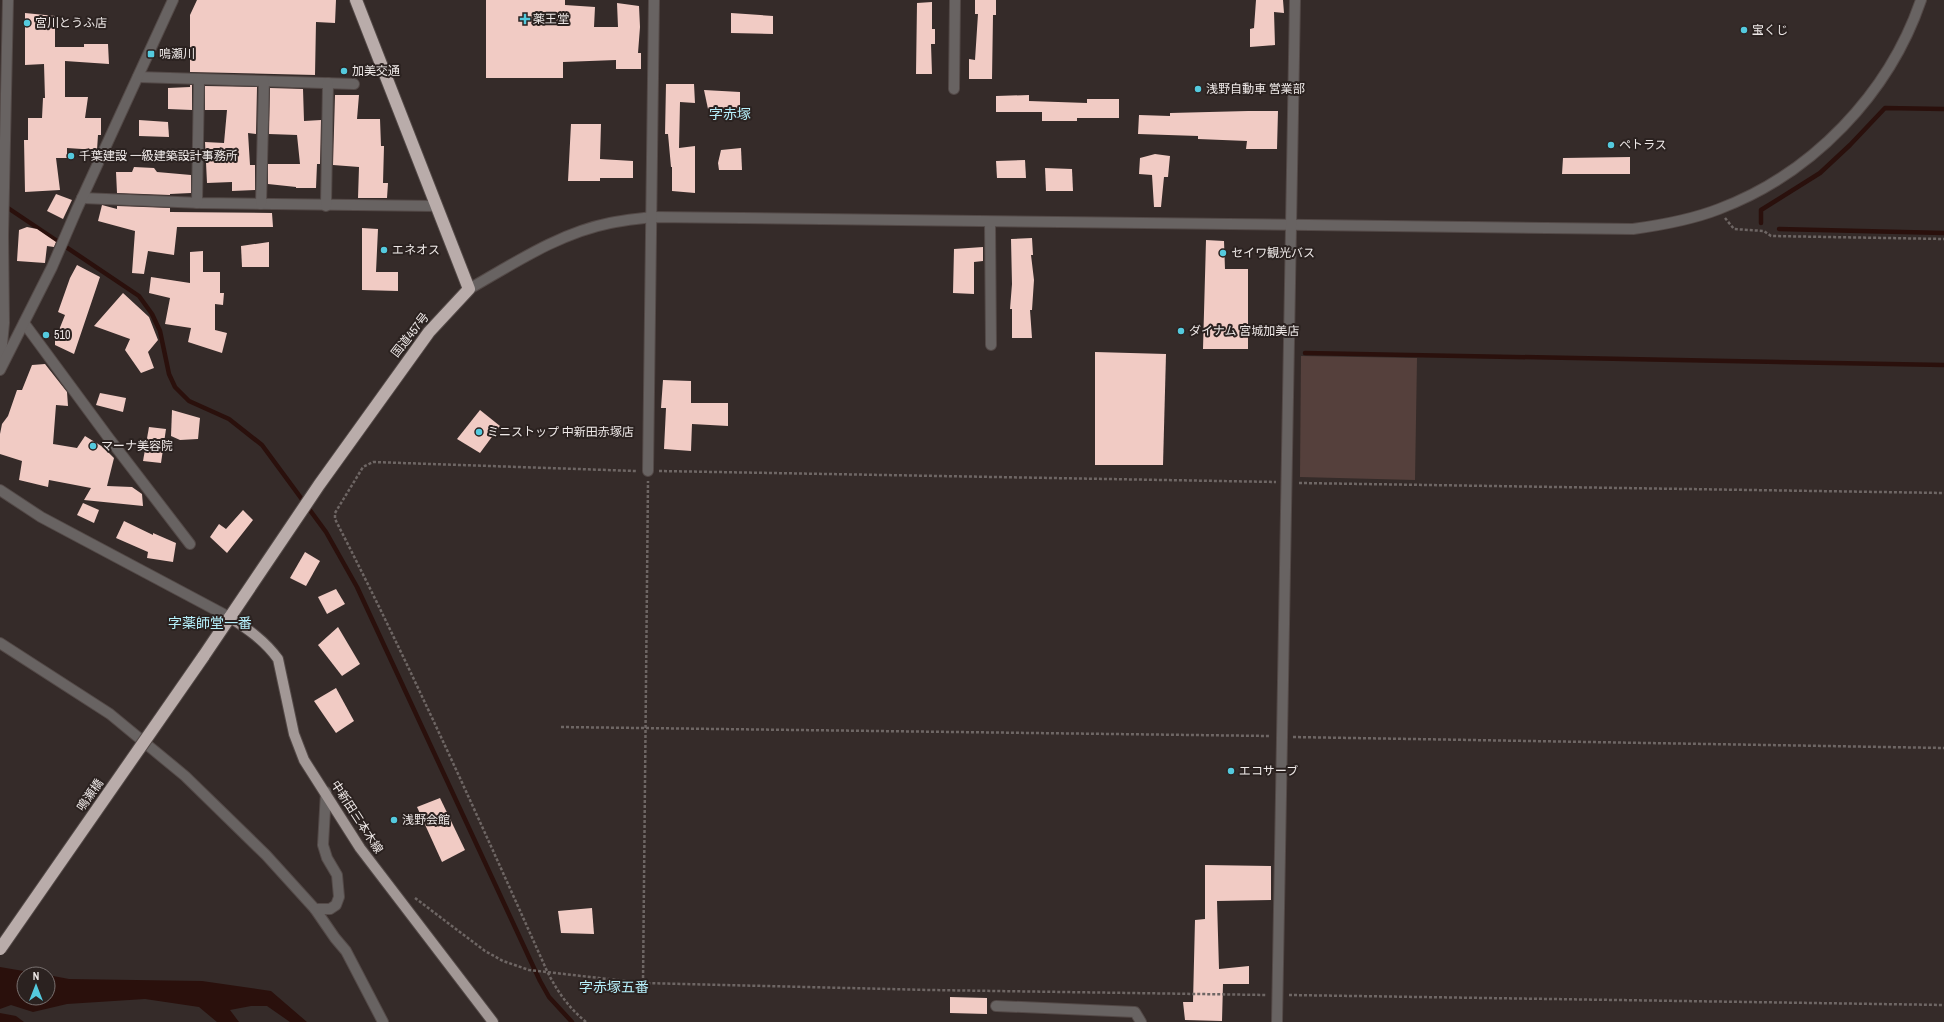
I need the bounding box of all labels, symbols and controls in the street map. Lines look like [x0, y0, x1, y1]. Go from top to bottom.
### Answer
place label: 薬王堂 [533, 11, 569, 27]
marker: 薬王堂 [520, 14, 530, 24]
place label: 宮川とうふ店 [35, 15, 107, 31]
marker: 宮川とうふ店 [22, 18, 32, 28]
place label: 宝くじ [1752, 22, 1788, 38]
marker: 宝くじ [1739, 25, 1749, 35]
place label: 鳴瀬川 [159, 46, 195, 62]
marker: 鳴瀬川 [146, 49, 156, 59]
place label: 加美交通 [352, 63, 400, 79]
marker: 加美交通 [339, 66, 349, 76]
place label: 浅野自動車 営業部 [1206, 81, 1305, 97]
marker: 浅野自動車 営業部 [1193, 84, 1203, 94]
district label: 字赤塚 [709, 105, 751, 123]
place label: ペトラス [1619, 137, 1667, 153]
marker: ペトラス [1606, 140, 1616, 150]
place label: 千葉建設 一級建築設計事務所 [79, 148, 238, 164]
marker: 千葉建設 一級建築設計事務所 [66, 151, 76, 161]
place label: エネオス [392, 242, 440, 258]
marker: エネオス [379, 245, 389, 255]
place label: セイワ観光バス [1231, 245, 1315, 261]
marker: セイワ観光バス [1218, 248, 1228, 258]
street label: 国道457号 [388, 309, 432, 361]
place label: ダイナム 宮城加美店 [1189, 323, 1299, 339]
marker: ダイナム 宮城加美店 [1176, 326, 1186, 336]
place label: 510 [54, 327, 70, 343]
marker: 510 [41, 330, 51, 340]
place label: ミニストップ 中新田赤塚店 [487, 424, 634, 440]
marker: ミニストップ 中新田赤塚店 [474, 427, 484, 437]
place label: マーナ美容院 [101, 438, 173, 454]
marker: マーナ美容院 [88, 441, 98, 451]
district label: 字薬師堂一番 [168, 614, 252, 632]
place label: エコサーブ [1239, 763, 1298, 779]
marker: エコサーブ [1226, 766, 1236, 776]
street label: 鳴瀬橋 [73, 776, 107, 814]
street label: 中新田三本木線 [327, 777, 387, 857]
place label: 浅野会館 [402, 812, 450, 828]
marker: 浅野会館 [389, 815, 399, 825]
north arrow [16, 966, 56, 1006]
text: N [33, 969, 39, 983]
district label: 字赤塚五番 [579, 978, 649, 996]

